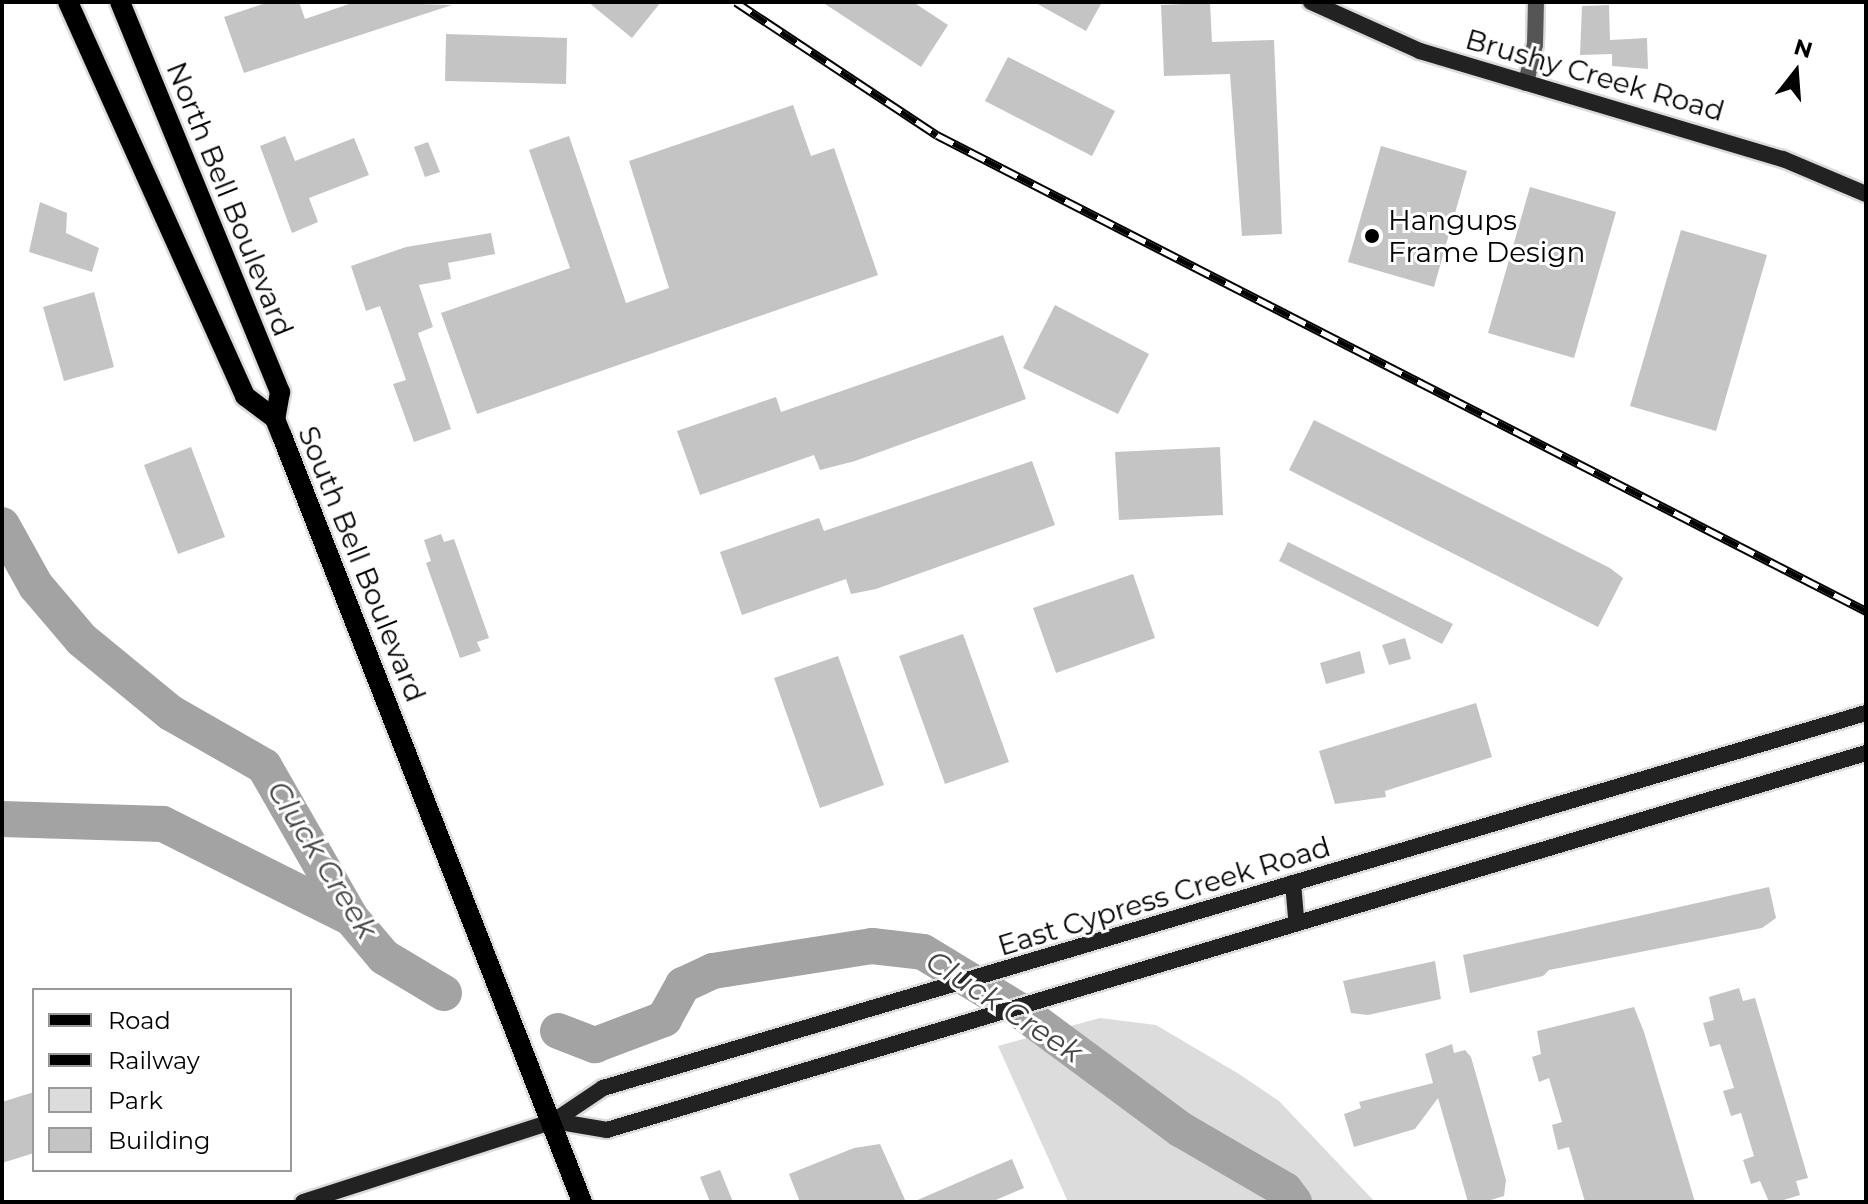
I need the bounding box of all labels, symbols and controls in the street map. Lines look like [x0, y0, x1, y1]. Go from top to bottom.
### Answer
street label: Brushy Creek Road [1462, 22, 1728, 128]
north arrow [1756, 32, 1836, 112]
text: N [1791, 33, 1816, 64]
street label: North Bell Boulevard [160, 57, 300, 341]
place label: Hangups Frame Design [1388, 203, 1585, 269]
marker: Hangups Frame Design [1363, 227, 1381, 245]
street label: South Bell Boulevard [291, 421, 433, 707]
water label: Cluck Creek [259, 774, 385, 946]
street label: East Cypress Creek Road [994, 829, 1334, 963]
water label: Cluck Creek [919, 943, 1089, 1071]
legend [32, 988, 292, 1172]
text: Road [108, 1006, 171, 1035]
text: Railway [108, 1046, 200, 1075]
text: Park [108, 1086, 163, 1115]
text: Building [108, 1126, 211, 1155]

